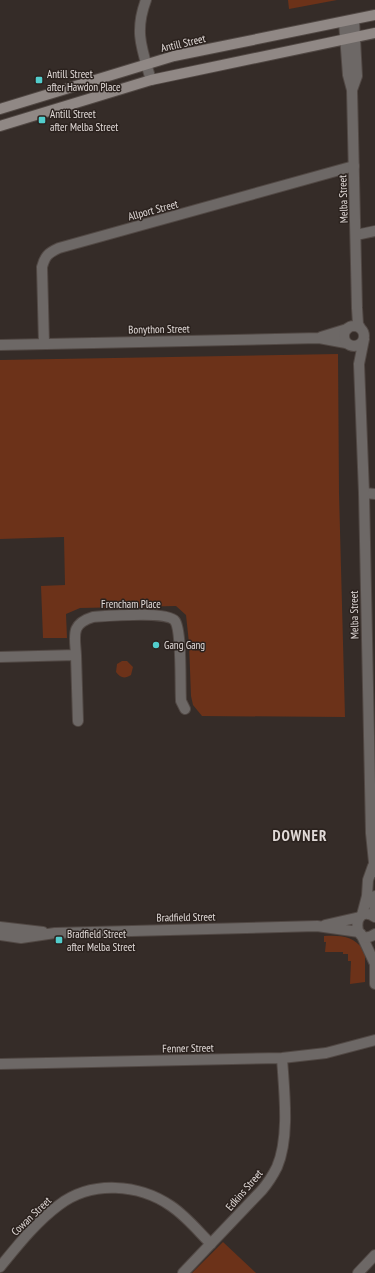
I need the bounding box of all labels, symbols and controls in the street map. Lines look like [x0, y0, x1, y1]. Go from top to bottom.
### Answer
street label: Antill Street [159, 31, 207, 55]
place label: Antill Street after Hawdon Place [47, 67, 121, 94]
marker: Antill Street after Hawdon Place [34, 75, 44, 85]
place label: Antill Street after Melba Street [50, 107, 118, 134]
marker: Antill Street after Melba Street [37, 115, 47, 125]
street label: Melba Street [335, 175, 351, 223]
street label: Allport Street [126, 197, 180, 223]
street label: Bonython Street [128, 321, 190, 337]
street label: Melba Street [347, 591, 361, 639]
street label: Frencham Place [101, 597, 161, 611]
place label: Gang Gang [164, 638, 205, 652]
marker: Gang Gang [151, 640, 161, 650]
district label: DOWNER [273, 826, 327, 845]
street label: Bradfield Street [156, 909, 216, 925]
place label: Bradfield Street after Melba Street [67, 927, 135, 954]
marker: Bradfield Street after Melba Street [54, 935, 64, 945]
street label: Fenner Street [162, 1041, 214, 1055]
street label: Edkins Street [222, 1167, 266, 1213]
street label: Cowan Street [8, 1194, 54, 1238]

